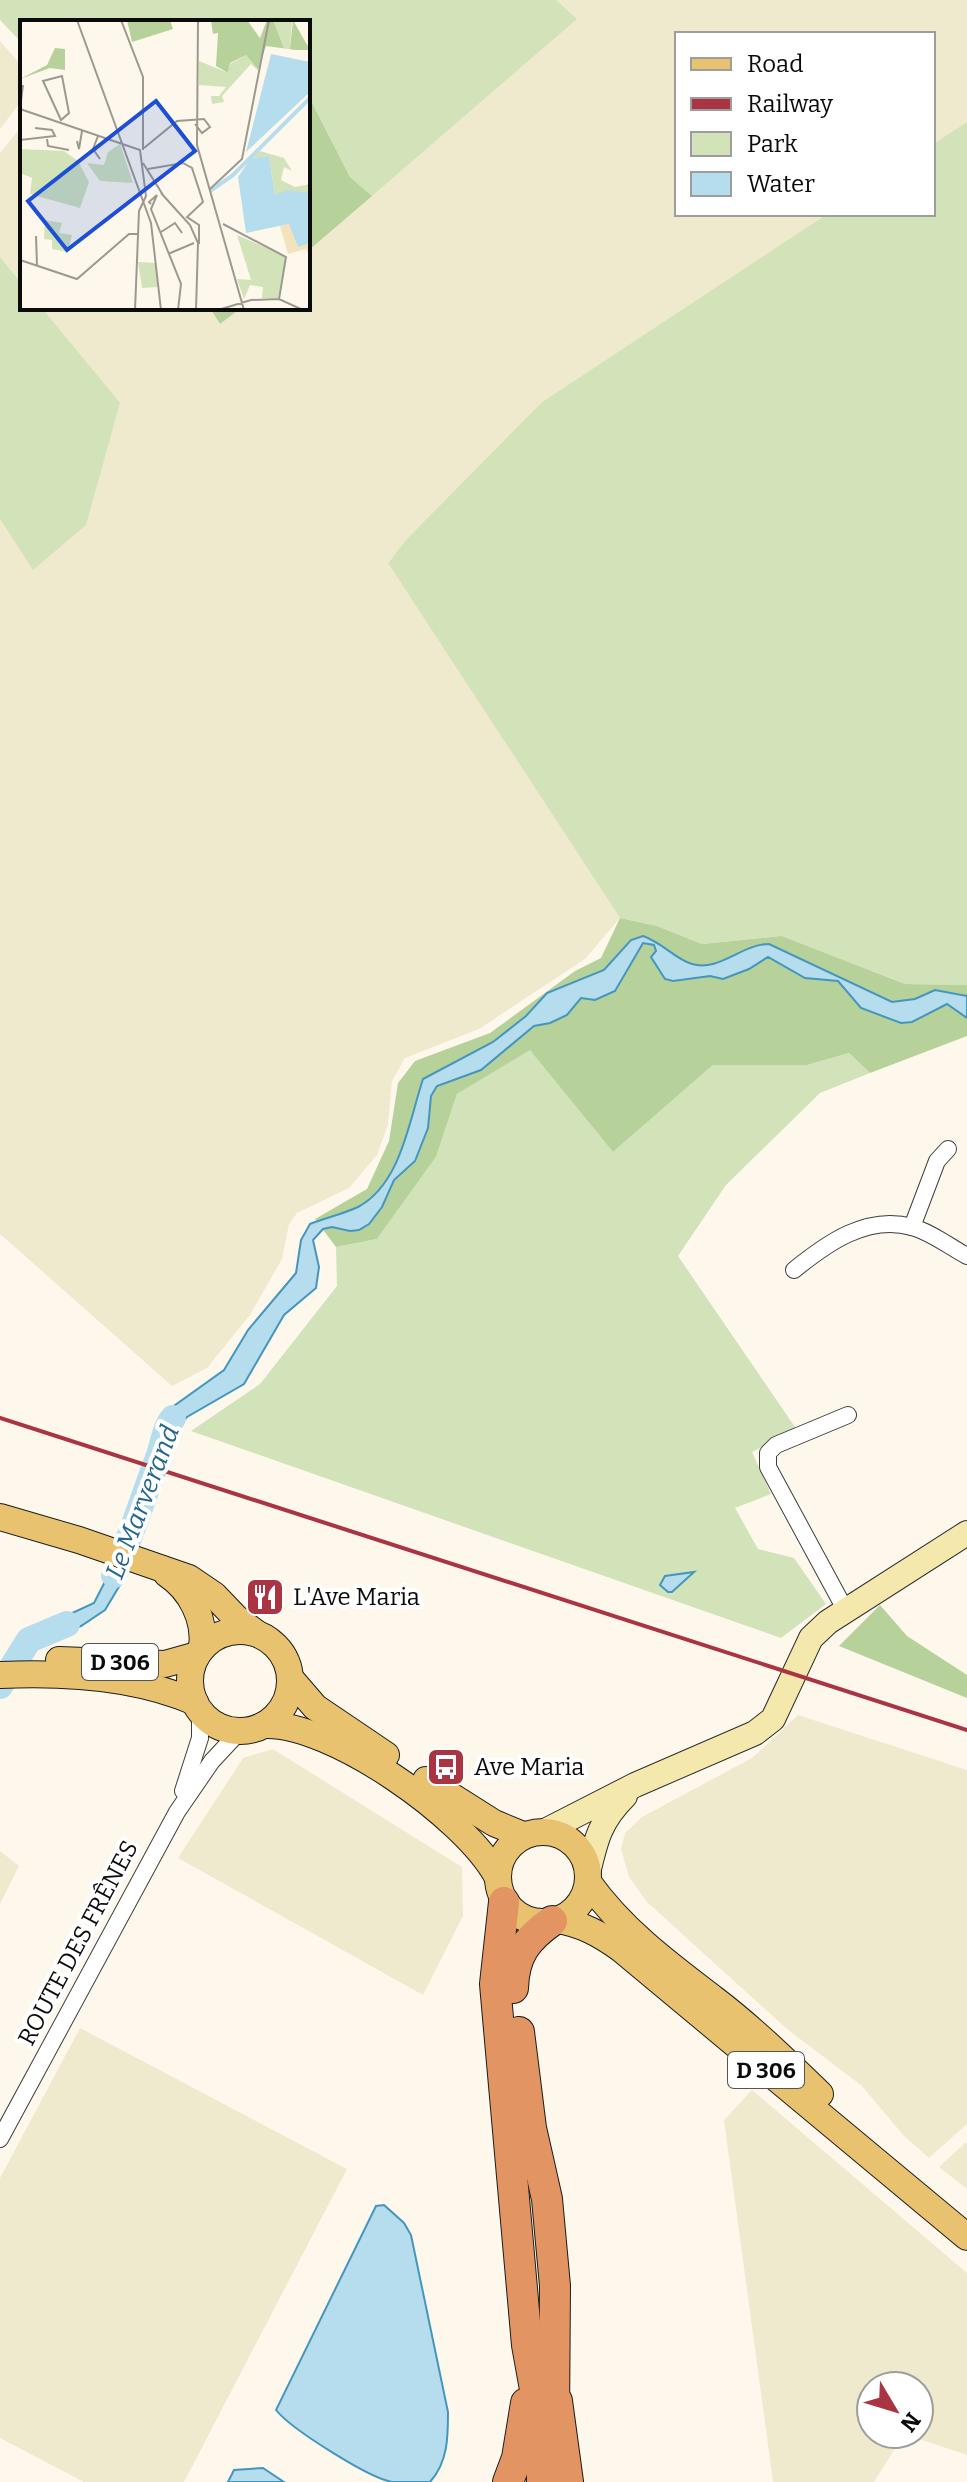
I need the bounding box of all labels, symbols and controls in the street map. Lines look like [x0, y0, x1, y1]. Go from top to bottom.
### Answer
inset map [20, 20, 310, 310]
legend [675, 32, 935, 216]
text: Road [747, 50, 803, 78]
text: Railway [747, 90, 833, 118]
text: Park [747, 130, 798, 158]
text: Water [747, 170, 815, 198]
water label: Le Marverand [99, 1421, 186, 1583]
restaurant icon: L'Ave Maria [244, 1576, 286, 1618]
place label: L'Ave Maria [293, 1583, 420, 1611]
road number: D 306 [82, 1644, 158, 1680]
bus stop icon: Ave Maria [425, 1746, 467, 1788]
place label: Ave Maria [474, 1753, 584, 1781]
street label: ROUTE DES FRÊNES [12, 1836, 144, 2050]
road number: D 306 [728, 2052, 804, 2088]
north arrow [855, 2370, 935, 2450]
text: N [894, 2407, 926, 2437]

